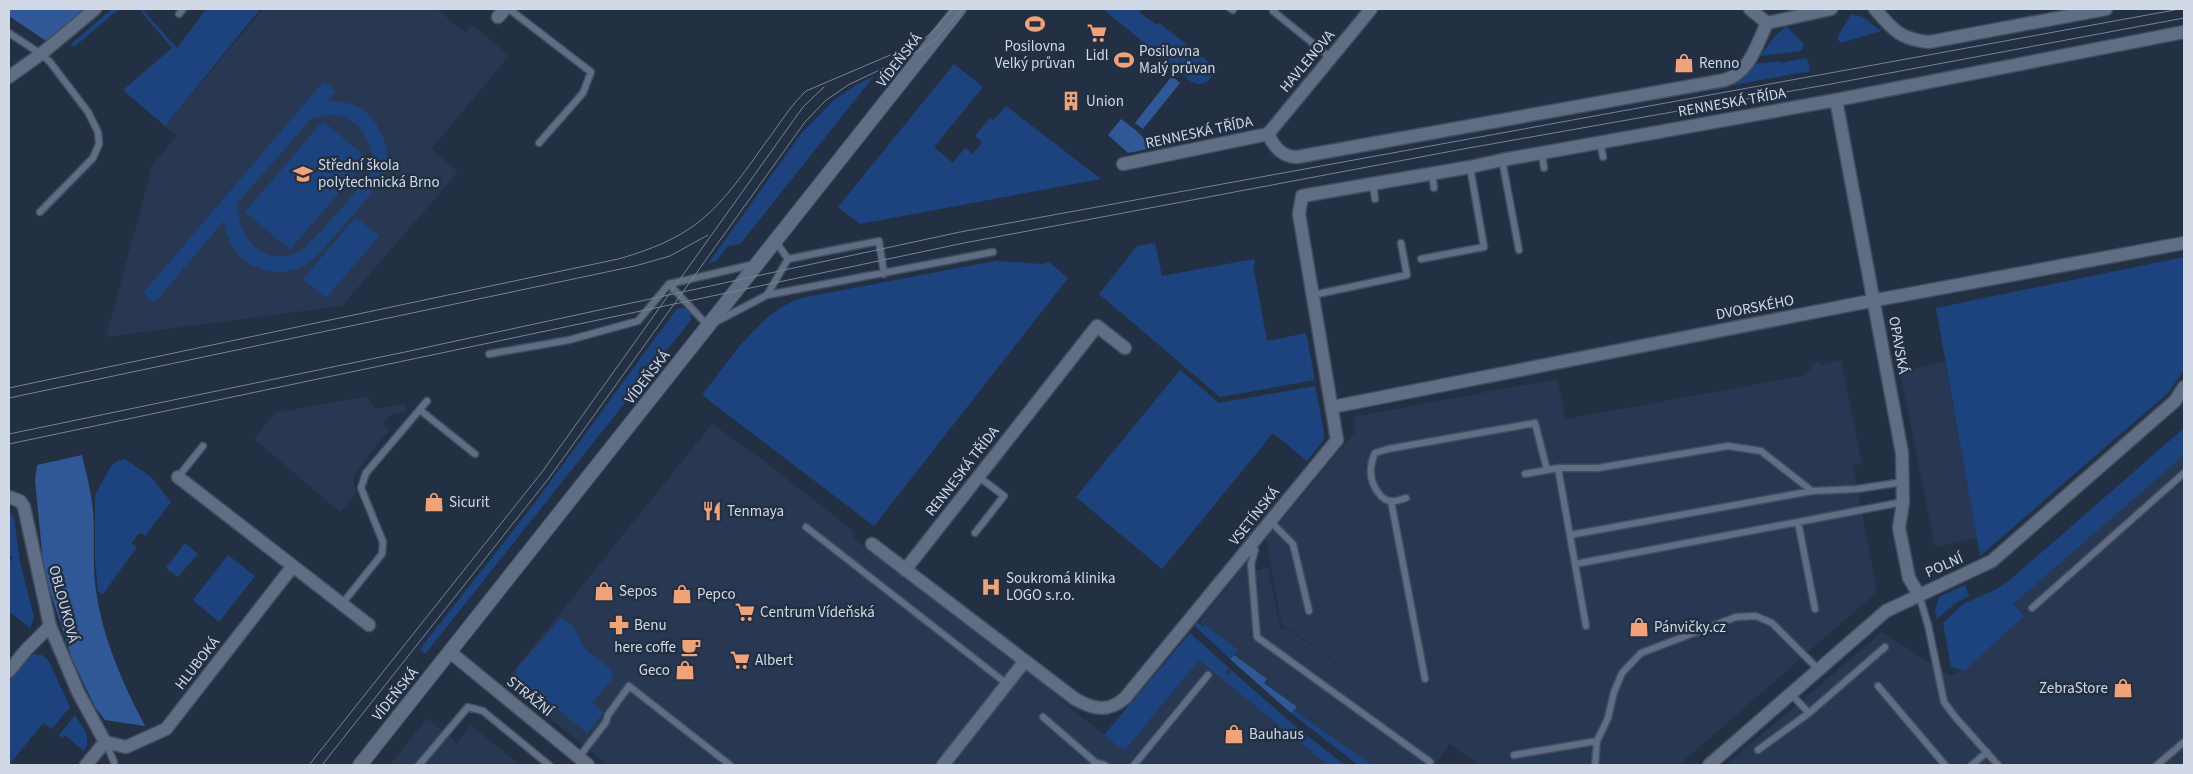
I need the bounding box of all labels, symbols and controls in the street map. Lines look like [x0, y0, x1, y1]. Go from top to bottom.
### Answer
sports icon: Posilovna Velký průvan [1024, 13, 1046, 35]
supermarket icon: Lidl [1086, 22, 1108, 44]
street label: HAVLENOVA [1275, 25, 1340, 97]
street label: VÍDEŇSKÁ [872, 28, 928, 92]
place label: Posilovna Velký průvan [995, 36, 1075, 74]
place label: Posilovna Malý průvan [1139, 41, 1215, 79]
place label: Lidl [1085, 45, 1109, 66]
sports icon: Posilovna Malý průvan [1113, 49, 1135, 71]
shop icon: Renno [1673, 52, 1695, 74]
place label: Renno [1699, 53, 1739, 74]
street label: RENNESKÁ TŘÍDA [1676, 83, 1789, 122]
building icon: Union [1060, 90, 1082, 112]
place label: Union [1086, 91, 1124, 112]
street label: RENNESKÁ TŘÍDA [1144, 111, 1256, 154]
place label: Střední škola polytechnická Brno [318, 155, 440, 193]
school or university icon: Střední škola polytechnická Brno [292, 163, 314, 185]
street label: DVORSKÉHO [1714, 290, 1796, 325]
street label: OPAVSKÁ [1883, 315, 1914, 376]
street label: VÍDEŇSKÁ [620, 345, 676, 409]
street label: RENNESKÁ TŘÍDA [921, 421, 1005, 521]
street label: VSETÍNSKÁ [1224, 482, 1285, 550]
shop icon: Sicurit [423, 491, 445, 513]
place label: Sicurit [449, 492, 490, 513]
restaurant icon: Tenmaya [701, 500, 723, 522]
place label: Tenmaya [727, 501, 784, 522]
street label: POLNÍ [1922, 547, 1967, 583]
street label: OBLOUKOVÁ [43, 563, 84, 646]
place label: Soukromá klinika LOGO s.r.o. [1006, 568, 1116, 606]
hospital icon: Soukromá klinika LOGO s.r.o. [980, 576, 1002, 598]
shop icon: Sepos [593, 580, 615, 602]
place label: Sepos [619, 581, 657, 602]
shop icon: Pepco [671, 583, 693, 605]
place label: Pepco [697, 584, 736, 605]
supermarket icon: Centrum Vídeňská [734, 601, 756, 623]
place label: Centrum Vídeňská [760, 602, 875, 623]
pharmacy icon: Benu [608, 614, 630, 636]
place label: Benu [634, 615, 667, 636]
shop icon: Pánvičky.cz [1628, 616, 1650, 638]
place label: Pánvičky.cz [1654, 617, 1726, 638]
street label: HLUBOKÁ [170, 632, 225, 694]
cafe icon: here coffe [680, 636, 702, 658]
place label: here coffe [614, 637, 676, 658]
supermarket icon: Albert [729, 649, 751, 671]
place label: Albert [755, 650, 793, 671]
shop icon: Geco [674, 659, 696, 681]
place label: Geco [639, 660, 670, 681]
street label: VÍDEŇSKÁ [367, 662, 424, 725]
street label: STRÁŽNÍ [502, 671, 558, 722]
shop icon: ZebraStore [2112, 677, 2134, 699]
place label: ZebraStore [2039, 678, 2108, 699]
shop icon: Bauhaus [1223, 723, 1245, 745]
place label: Bauhaus [1249, 724, 1304, 745]

